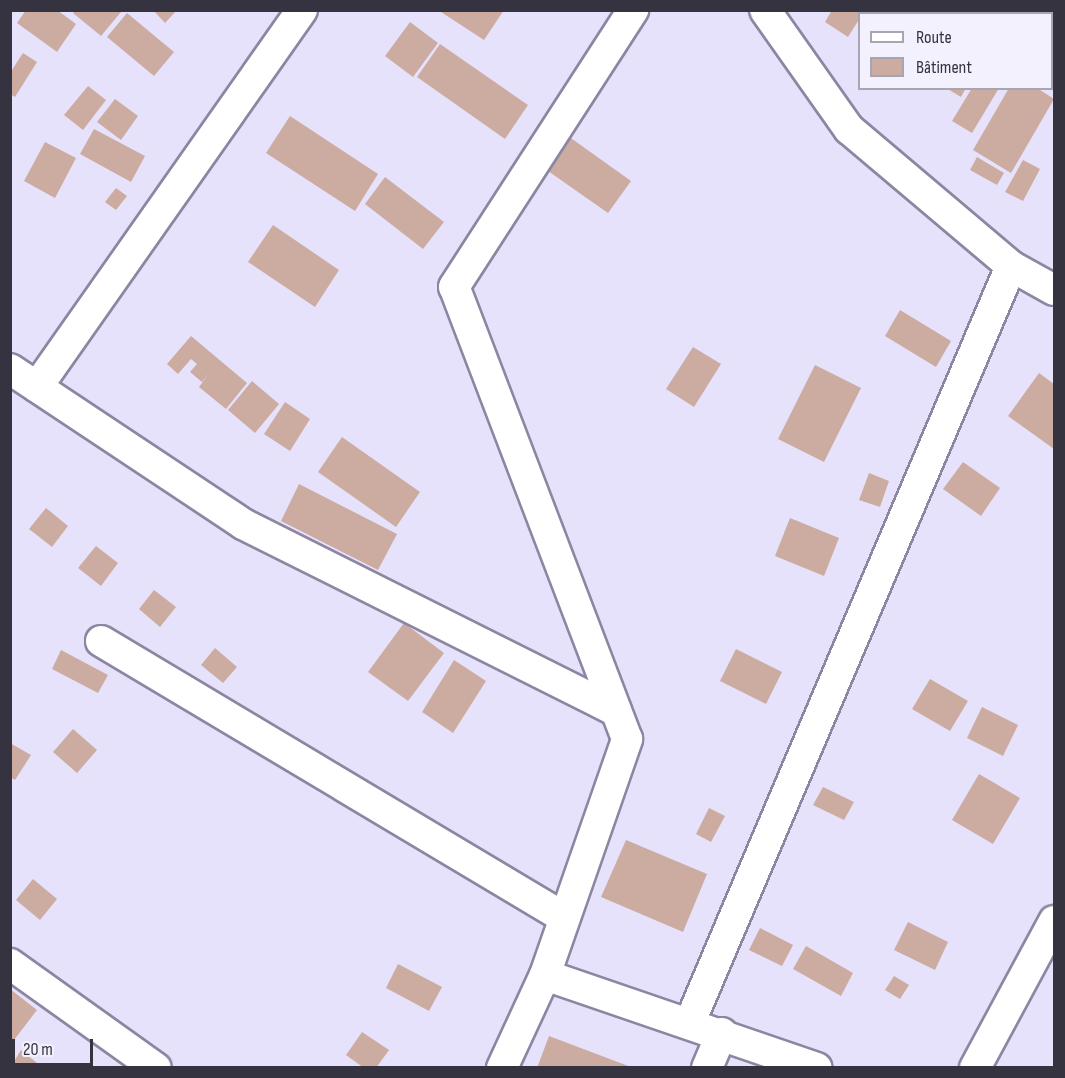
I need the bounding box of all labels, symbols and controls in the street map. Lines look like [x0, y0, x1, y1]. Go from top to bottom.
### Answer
legend [858, 12, 1053, 90]
text: Route [916, 27, 952, 48]
text: Bâtiment [916, 57, 972, 78]
scale bar [15, 1027, 96, 1065]
text: 20 m [23, 1039, 53, 1060]

